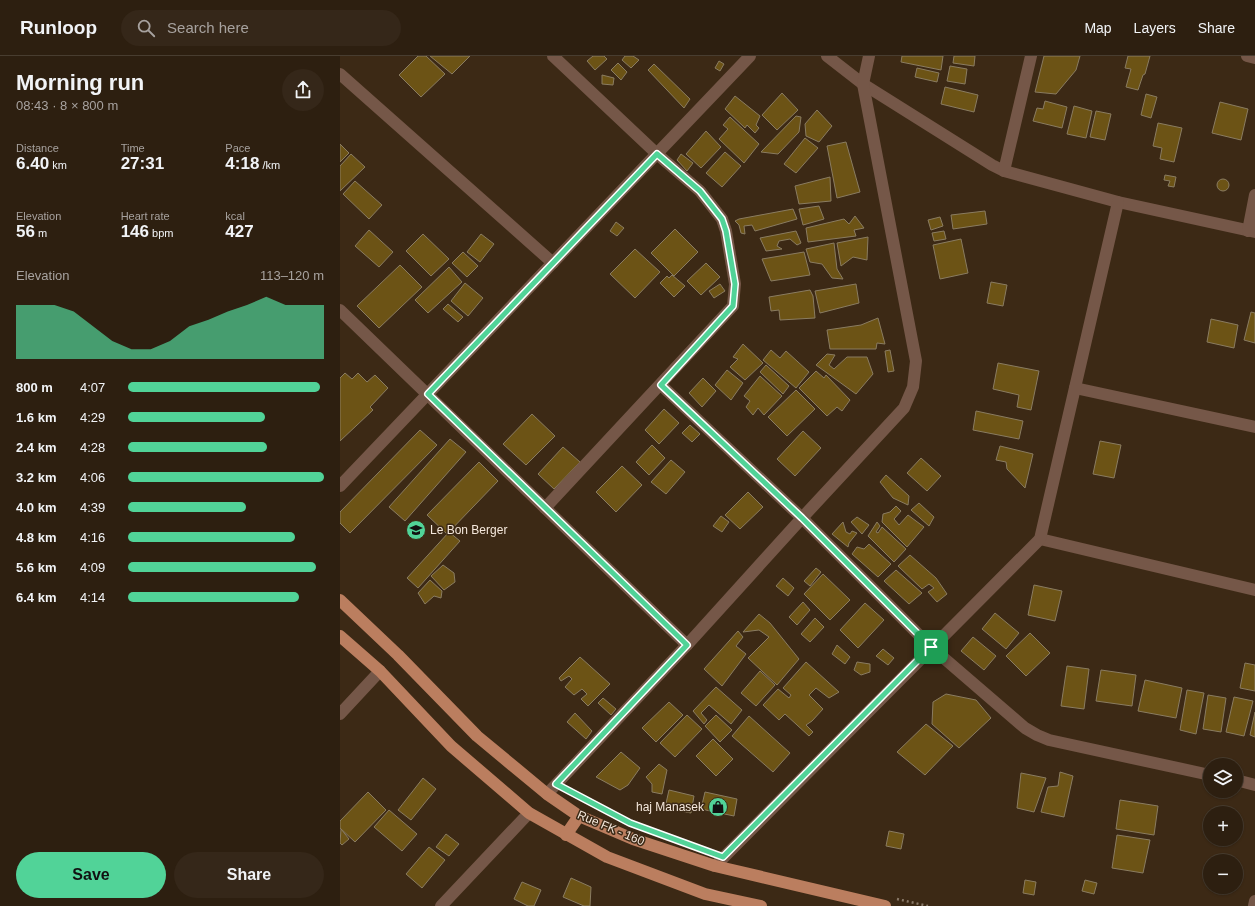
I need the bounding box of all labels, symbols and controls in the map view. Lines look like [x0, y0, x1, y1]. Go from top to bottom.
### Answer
search box [121, 10, 401, 46]
text: Runloop [20, 17, 97, 38]
icon: search [135, 17, 157, 39]
text: Search here [167, 19, 249, 36]
text: Map [1084, 20, 1112, 36]
text: Layers [1134, 20, 1176, 36]
text: Share [1198, 20, 1235, 36]
button: share [282, 69, 324, 111]
text: Morning run [16, 70, 144, 95]
text: 08:43 · 8 × 800 m [16, 98, 118, 113]
text: Distance [16, 142, 59, 154]
text: Time [121, 142, 145, 154]
text: Pace [225, 142, 250, 154]
text: 6.40 [16, 154, 49, 173]
text: 27:31 [121, 154, 164, 173]
text: 4:18 [225, 154, 259, 173]
text: km [49, 159, 67, 171]
text: /km [259, 159, 280, 171]
text: Elevation [16, 210, 61, 222]
text: Heart rate [121, 210, 170, 222]
text: kcal [225, 210, 245, 222]
text: 56 [16, 222, 35, 241]
text: 146 [121, 222, 149, 241]
text: 427 [225, 222, 254, 241]
text: m [35, 227, 47, 239]
text: bpm [149, 227, 174, 239]
text: Elevation [16, 268, 69, 283]
text: 113–120 m [260, 268, 324, 283]
text: 800 m [16, 380, 53, 395]
text: 4:07 [80, 380, 105, 395]
text: 1.6 km [16, 410, 56, 425]
text: 4:29 [80, 410, 105, 425]
text: 2.4 km [16, 440, 56, 455]
text: 4:28 [80, 440, 105, 455]
text: 3.2 km [16, 470, 56, 485]
text: 4:06 [80, 470, 105, 485]
text: 4.0 km [16, 500, 56, 515]
text: 4:39 [80, 500, 105, 515]
school or university icon: Le Bon Berger [405, 519, 427, 541]
place label: Le Bon Berger [430, 523, 507, 537]
text: 4.8 km [16, 530, 56, 545]
text: 4:16 [80, 530, 105, 545]
text: 5.6 km [16, 560, 56, 575]
text: 4:09 [80, 560, 105, 575]
text: 6.4 km [16, 590, 56, 605]
text: 4:14 [80, 590, 105, 605]
pin [914, 630, 948, 664]
icon: arrive [920, 636, 942, 658]
map controls [1203, 758, 1243, 894]
button: layers [1203, 758, 1243, 798]
shop icon: haj Manasek [707, 796, 729, 818]
place label: haj Manasek [636, 800, 705, 814]
button: + [1203, 806, 1243, 846]
street label: Rue FK - 160 [575, 808, 647, 849]
button: Save [16, 852, 166, 898]
button: Share [174, 852, 324, 898]
button: − [1203, 854, 1243, 894]

